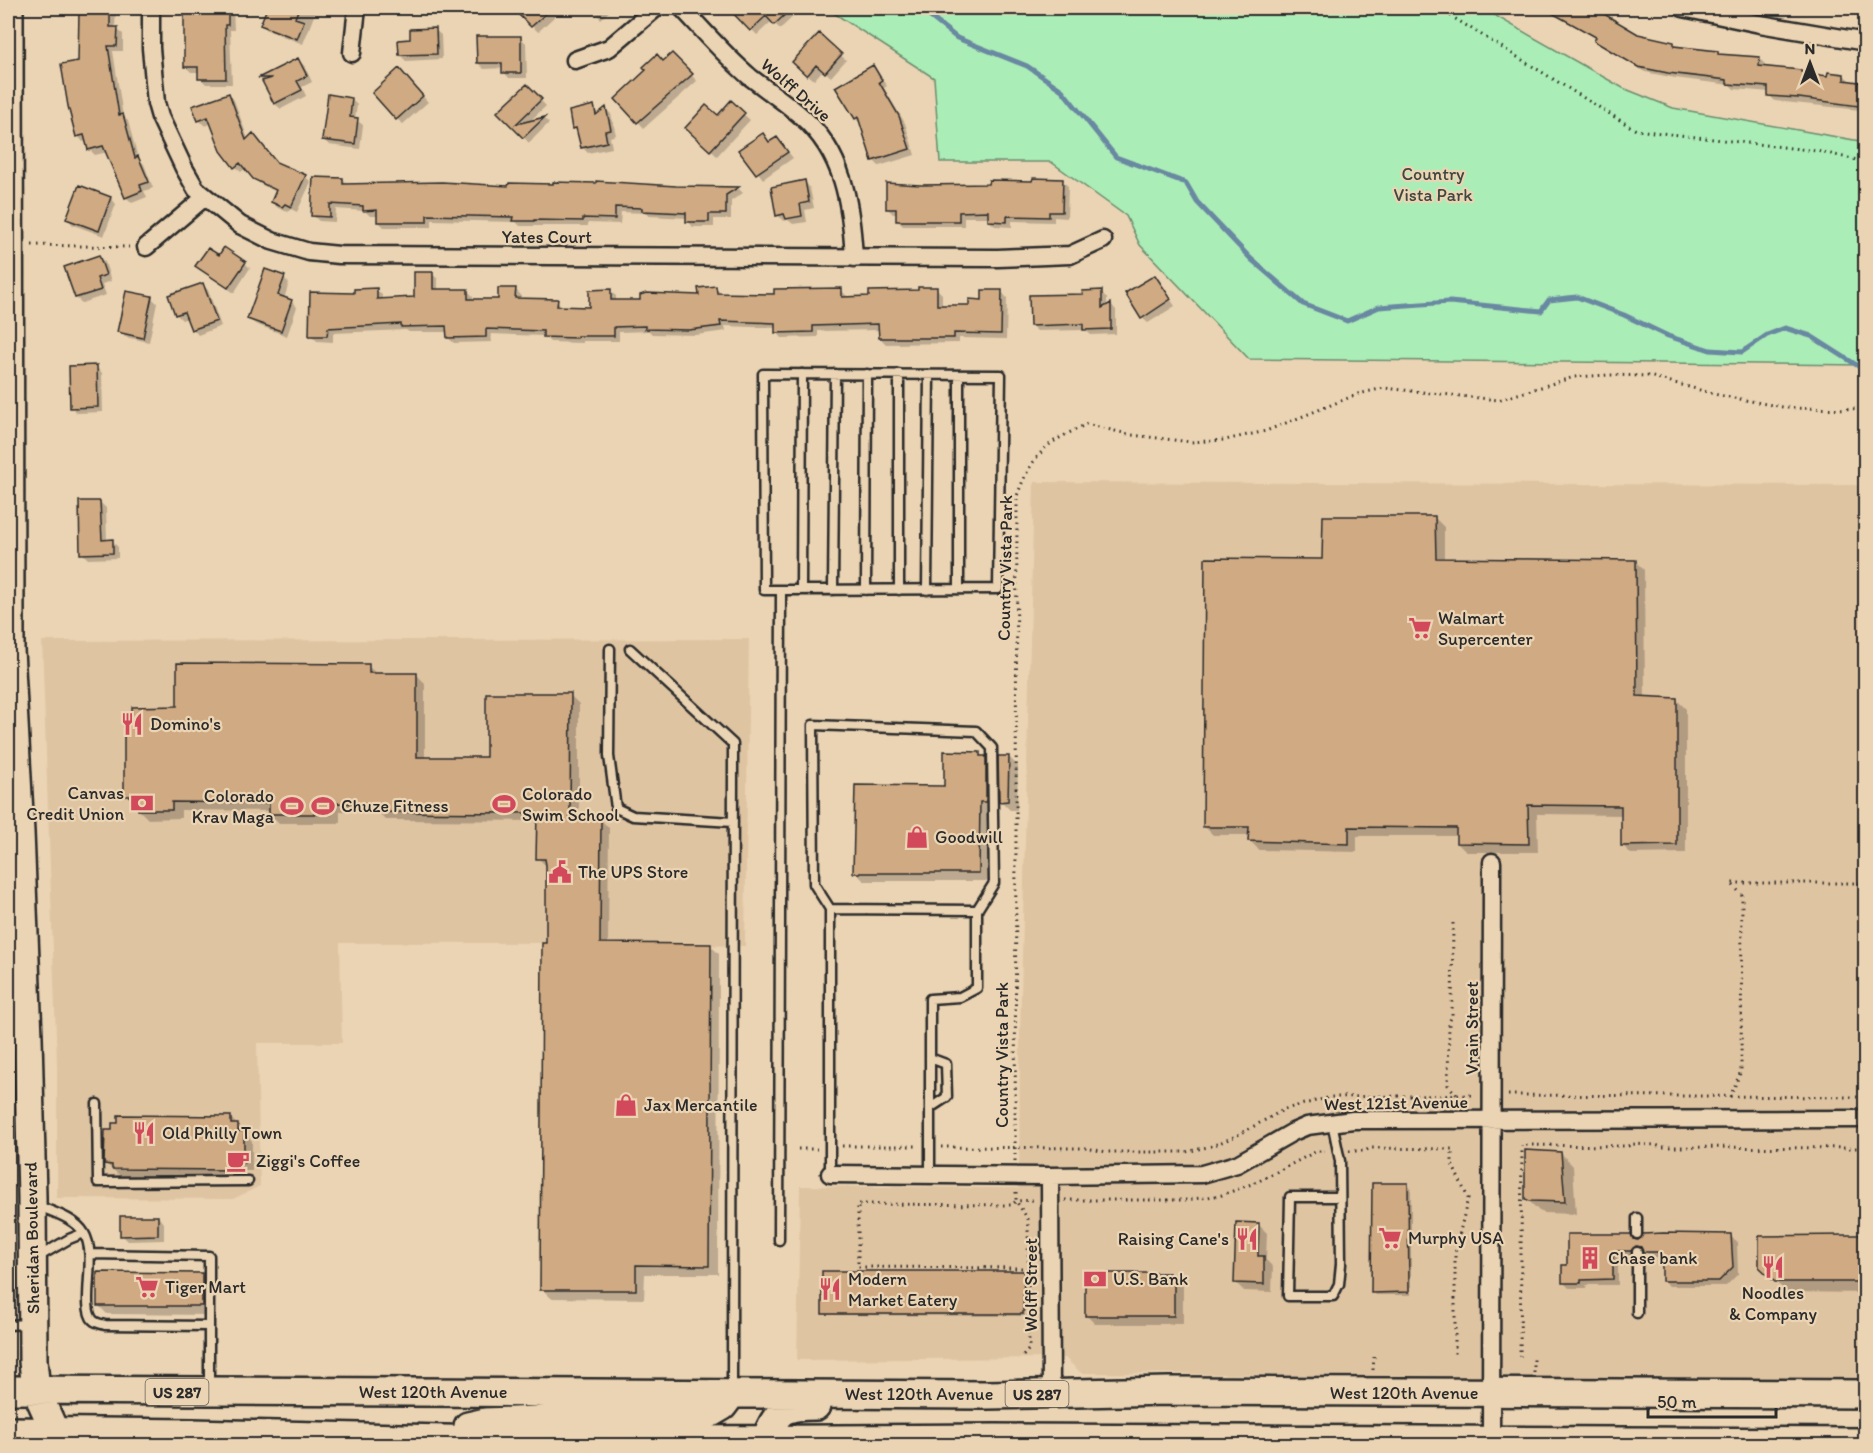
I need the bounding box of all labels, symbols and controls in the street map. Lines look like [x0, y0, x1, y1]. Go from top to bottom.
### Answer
north arrow [1780, 33, 1840, 93]
text: N [1805, 39, 1815, 58]
street label: Wolff Drive [756, 53, 836, 127]
park label: Country Vista Park [1394, 163, 1473, 206]
street label: Yates Court [502, 226, 592, 248]
street label: Country Vista Park [993, 495, 1017, 641]
place label: Walmart Supercenter [1438, 607, 1534, 650]
supermarket icon: Walmart Supercenter [1407, 615, 1433, 641]
restaurant icon: Domino's [119, 711, 145, 737]
place label: Domino's [150, 713, 221, 735]
place label: Canvas Credit Union [26, 782, 124, 825]
place label: Colorado Swim School [522, 783, 619, 826]
place label: Colorado Krav Maga [192, 785, 275, 828]
bank icon: Canvas Credit Union [129, 790, 155, 816]
sports icon: Colorado Swim School [491, 791, 517, 817]
sports icon: Colorado Krav Maga [279, 793, 305, 819]
sports icon: Chuze Fitness [310, 793, 336, 819]
place label: Chuze Fitness [341, 795, 449, 817]
shop icon: Goodwill [904, 824, 930, 850]
place label: Goodwill [935, 826, 1003, 848]
public building icon: The UPS Store [547, 859, 573, 885]
place label: The UPS Store [578, 861, 688, 883]
street label: Vrain Street [1461, 981, 1483, 1075]
street label: Country Vista Park [991, 982, 1013, 1128]
street label: West 121st Avenue [1324, 1091, 1468, 1115]
shop icon: Jax Mercantile [613, 1092, 639, 1118]
place label: Jax Mercantile [644, 1094, 758, 1116]
restaurant icon: Old Philly Town [131, 1120, 157, 1146]
place label: Old Philly Town [162, 1122, 283, 1144]
cafe icon: Ziggi's Coffee [225, 1148, 251, 1174]
place label: Ziggi's Coffee [256, 1150, 360, 1172]
street label: Sheridan Boulevard [20, 1161, 44, 1314]
supermarket icon: Murphy USA [1377, 1225, 1403, 1251]
restaurant icon: Raising Cane's [1234, 1226, 1260, 1252]
place label: Murphy USA [1408, 1227, 1504, 1249]
place label: Raising Cane's [1118, 1228, 1229, 1250]
street label: Wolff Street [1020, 1238, 1042, 1332]
building icon: Chase bank [1577, 1245, 1603, 1271]
place label: Chase bank [1608, 1247, 1697, 1269]
restaurant icon: Noodles & Company [1760, 1254, 1786, 1280]
bank icon: U.S. Bank [1082, 1266, 1108, 1292]
place label: Modern Market Eatery [848, 1268, 958, 1311]
place label: U.S. Bank [1113, 1268, 1188, 1290]
supermarket icon: Tiger Mart [134, 1274, 160, 1300]
place label: Tiger Mart [165, 1276, 246, 1298]
restaurant icon: Modern Market Eatery [817, 1276, 843, 1302]
place label: Noodles & Company [1729, 1282, 1818, 1325]
road number: US 287 [146, 1379, 208, 1405]
street label: West 120th Avenue [359, 1381, 507, 1403]
road number: US 287 [1006, 1381, 1068, 1407]
scale bar [1648, 1381, 1776, 1419]
street label: West 120th Avenue [1330, 1382, 1478, 1404]
street label: West 120th Avenue [845, 1383, 993, 1405]
text: 50 m [1657, 1391, 1697, 1413]

